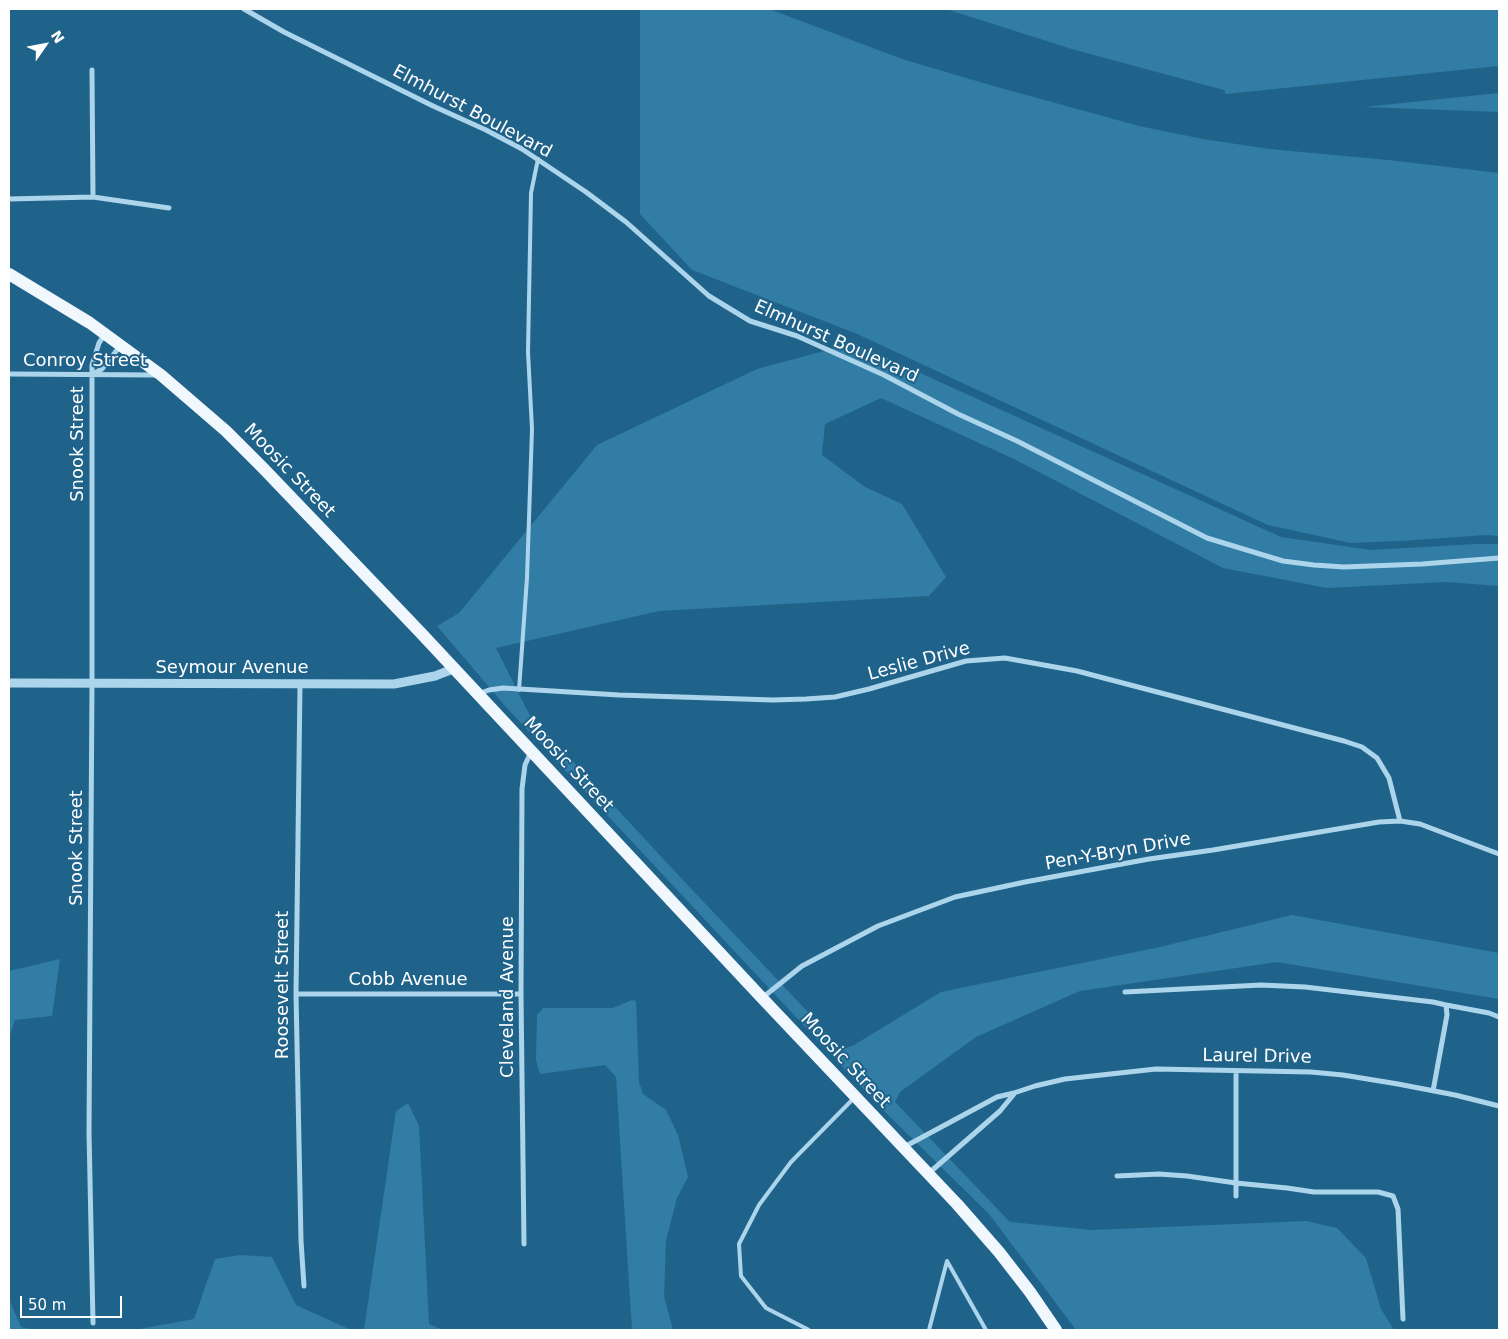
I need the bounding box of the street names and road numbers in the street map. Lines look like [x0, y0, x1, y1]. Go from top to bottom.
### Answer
street label: Elmhurst Boulevard [389, 61, 555, 163]
street label: Elmhurst Boulevard [751, 296, 921, 388]
street label: Conroy Street [23, 350, 147, 372]
street label: Snook Street [67, 386, 89, 502]
street label: Moosic Street [239, 420, 339, 522]
street label: Leslie Drive [866, 638, 972, 686]
street label: Seymour Avenue [155, 657, 309, 679]
street label: Moosic Street [518, 713, 618, 817]
street label: Snook Street [66, 790, 88, 906]
street label: Pen-Y-Bryn Drive [1044, 829, 1192, 875]
street label: Roosevelt Street [272, 911, 294, 1059]
street label: Cleveland Avenue [497, 916, 519, 1078]
street label: Cobb Avenue [348, 969, 468, 991]
street label: Moosic Street [795, 1009, 895, 1113]
street label: Laurel Drive [1202, 1045, 1312, 1069]

